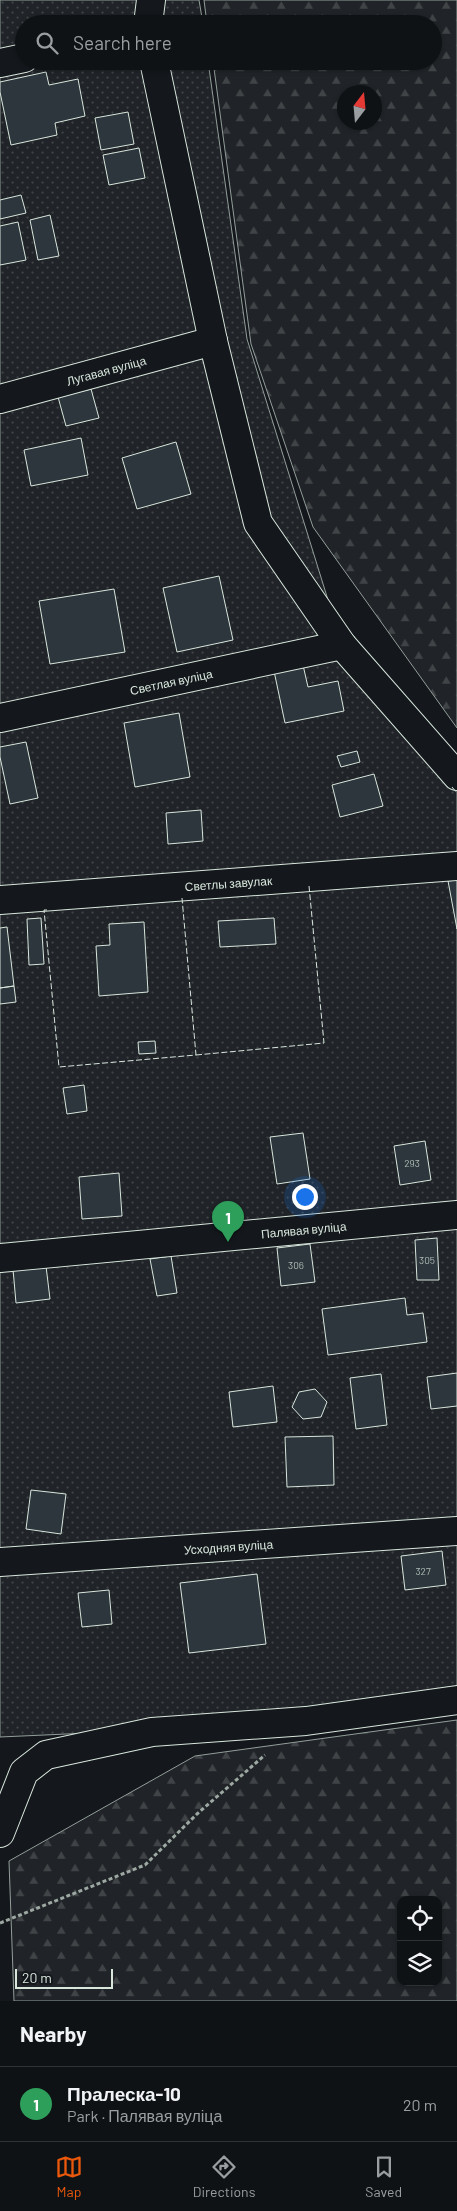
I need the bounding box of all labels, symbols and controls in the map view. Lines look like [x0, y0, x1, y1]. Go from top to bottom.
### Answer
search box [15, 15, 442, 70]
icon: search [33, 29, 61, 57]
text: Search here [73, 31, 172, 54]
north arrow [337, 85, 382, 130]
street label: Лугавая вуліца [65, 353, 148, 388]
street label: Светлая вуліца [129, 666, 214, 697]
street label: Светлы завулак [184, 873, 273, 893]
house number: 293 [404, 1157, 420, 1169]
your location [292, 1184, 318, 1210]
pin: 1 [212, 1201, 244, 1242]
street label: Палявая вуліца [260, 1218, 347, 1240]
house number: 305 [419, 1254, 435, 1266]
house number: 306 [288, 1259, 304, 1271]
street label: Усходняя вуліца [183, 1536, 274, 1557]
house number: 327 [415, 1565, 431, 1577]
map controls [397, 1896, 442, 1986]
button: locate [397, 1896, 442, 1941]
button: layers [397, 1941, 442, 1986]
scale bar [15, 1966, 112, 1989]
text: 20 m [22, 1969, 52, 1986]
text: Nearby [20, 2021, 86, 2046]
text: Пралеска-10 [67, 2082, 181, 2105]
text: 1 [33, 2095, 39, 2114]
text: 20 m [403, 2095, 437, 2114]
text: Park · Палявая вуліца [67, 2106, 222, 2125]
tab: Map [55, 2153, 83, 2200]
tab: Directions [193, 2153, 255, 2200]
tab: Saved [365, 2153, 402, 2200]

